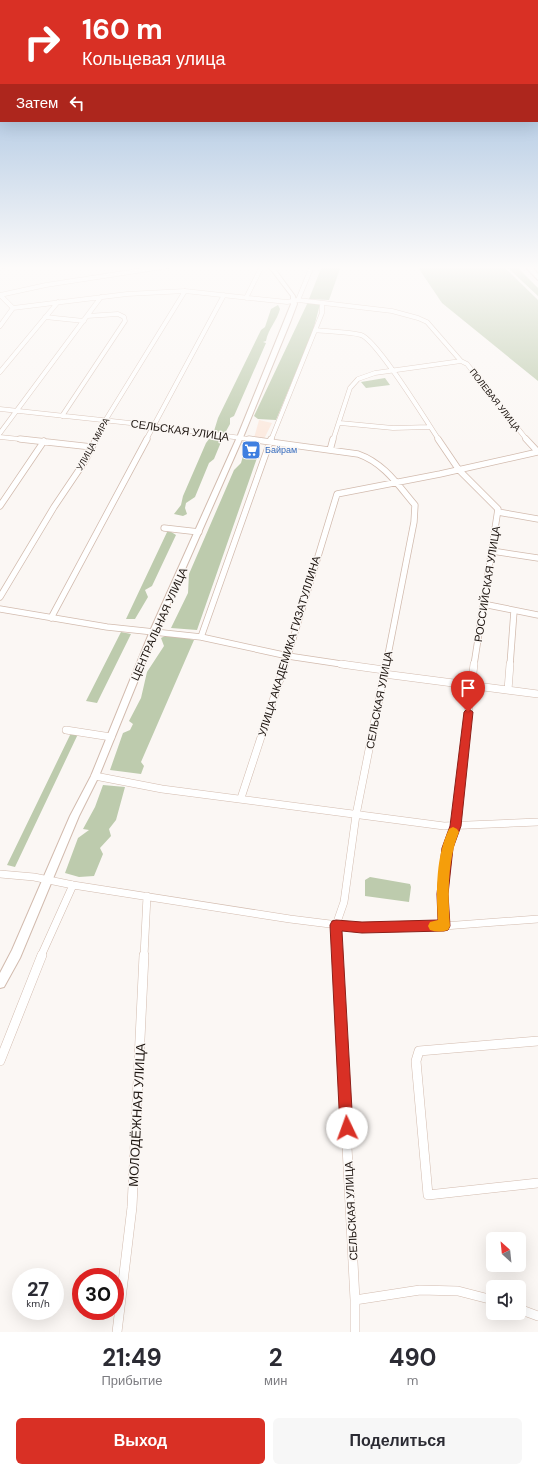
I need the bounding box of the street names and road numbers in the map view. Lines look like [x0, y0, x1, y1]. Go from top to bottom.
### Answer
street label: ПОЛЕВАЯ УЛИЦА [467, 366, 523, 434]
street label: УЛИЦА МИРА [74, 416, 112, 472]
street label: СЕЛЬСКАЯ УЛИЦА [130, 416, 231, 444]
street label: РОССИЙСКАЯ УЛИЦА [471, 524, 503, 643]
street label: УЛИЦА АКАДЕМИКА ГИЗАТУЛЛИНА [255, 553, 323, 738]
street label: ЦЕНТРАЛЬНАЯ УЛИЦА [128, 565, 190, 683]
street label: СЕЛЬСКАЯ УЛИЦА [363, 649, 395, 750]
street label: МОЛОДЁЖНАЯ УЛИЦА [125, 1043, 149, 1187]
street label: СЕЛЬСКАЯ УЛИЦА [341, 1160, 361, 1261]

